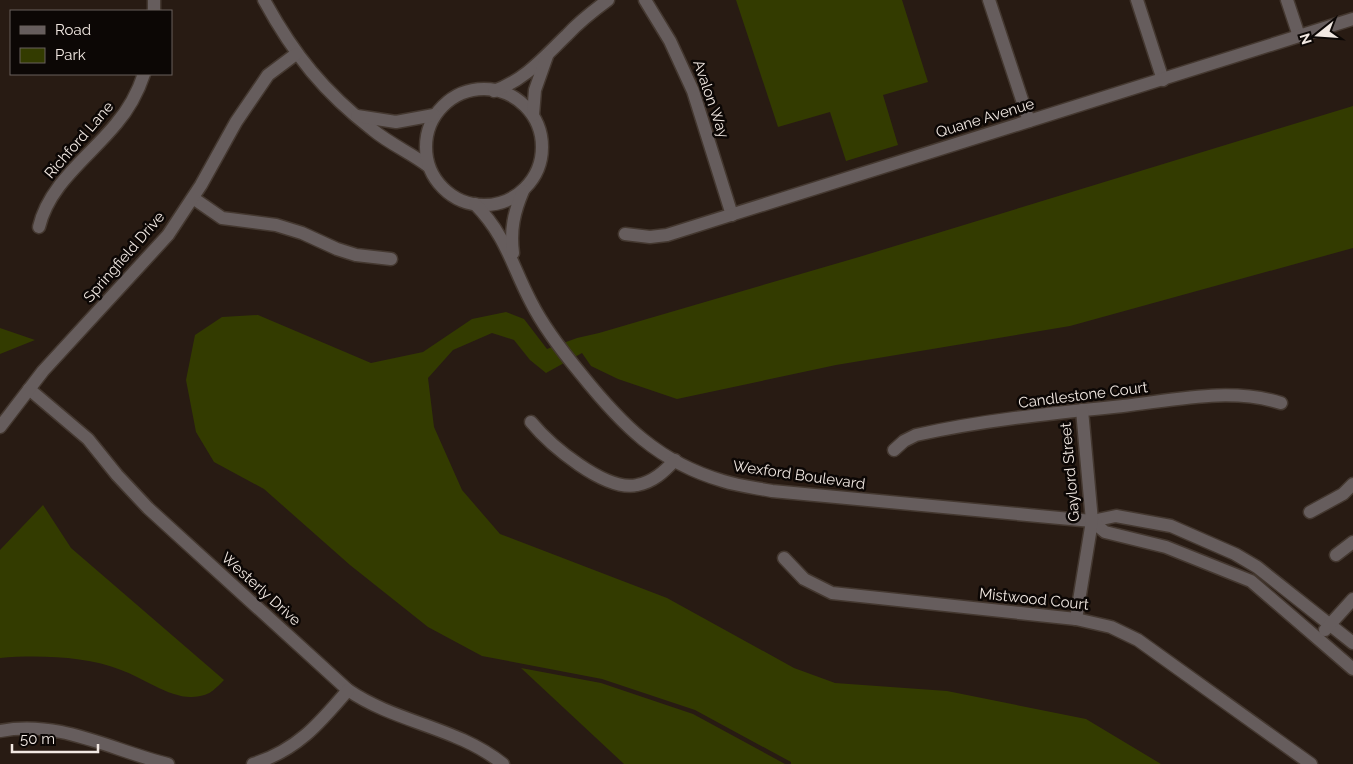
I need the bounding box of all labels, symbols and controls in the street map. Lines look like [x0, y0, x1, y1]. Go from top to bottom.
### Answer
legend [10, 10, 172, 75]
north arrow [1293, 10, 1343, 60]
text: Road [55, 21, 91, 39]
text: N [1296, 31, 1315, 46]
text: Park [55, 46, 86, 64]
street label: Avalon Way [689, 57, 733, 141]
street label: Quane Avenue [934, 94, 1037, 141]
street label: Richford Lane [41, 98, 117, 182]
street label: Springfield Drive [80, 208, 168, 306]
street label: Candlestone Court [1017, 378, 1149, 412]
street label: Gaylord Street [1057, 422, 1083, 522]
street label: Wexford Boulevard [732, 457, 866, 493]
street label: Westerly Drive [217, 549, 305, 630]
street label: Mistwood Court [978, 584, 1090, 614]
scale bar [12, 722, 99, 754]
text: 50 m [20, 730, 55, 748]

